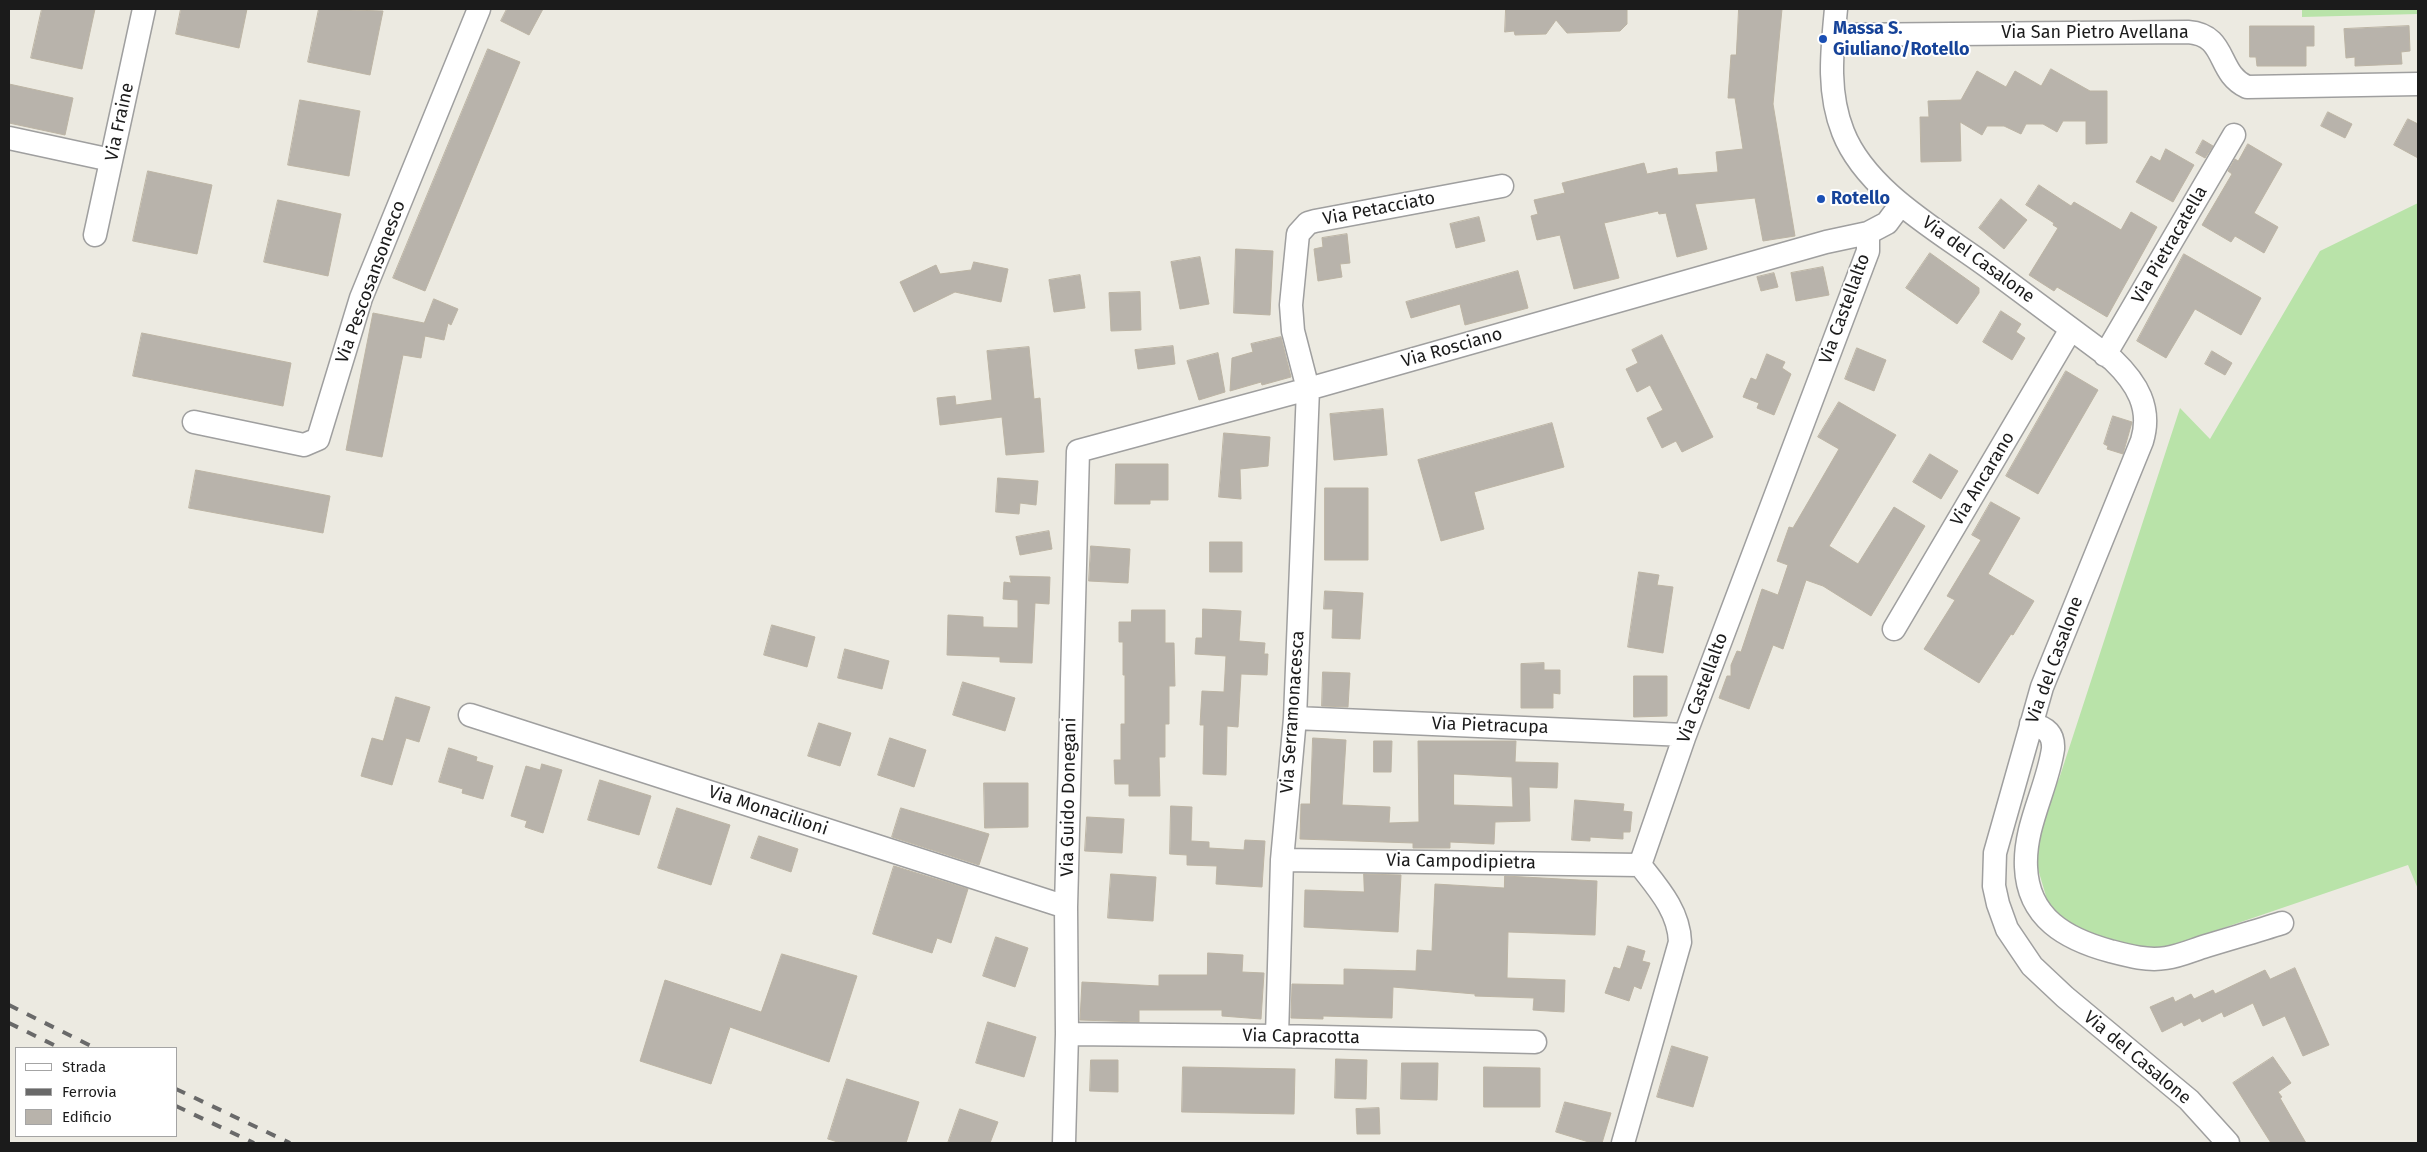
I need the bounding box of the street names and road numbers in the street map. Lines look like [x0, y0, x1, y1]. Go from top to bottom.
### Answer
street label: Via San Pietro Avellana [2001, 22, 2189, 44]
street label: Via Fraine [101, 81, 139, 163]
street label: Via Pietracatella [2128, 182, 2212, 308]
street label: Via Petacciato [1321, 188, 1437, 230]
street label: Via Pescosansonesco [332, 198, 410, 366]
street label: Via del Casalone [1918, 212, 2038, 308]
street label: Via Castellalto [1815, 251, 1875, 367]
street label: Via Rosciano [1399, 323, 1505, 373]
street label: Via Ancarano [1946, 428, 2020, 530]
street label: Via del Casalone [2022, 594, 2088, 726]
street label: Via Serramonacesca [1277, 630, 1309, 794]
street label: Via Castellalto [1673, 630, 1733, 746]
street label: Via Pietracupa [1431, 713, 1549, 739]
street label: Via Guido Donegani [1057, 717, 1081, 877]
street label: Via Monacilioni [705, 781, 831, 841]
street label: Via Campodipietra [1386, 850, 1536, 874]
street label: Via del Casalone [2079, 1007, 2195, 1109]
street label: Via Capracotta [1242, 1025, 1360, 1049]

